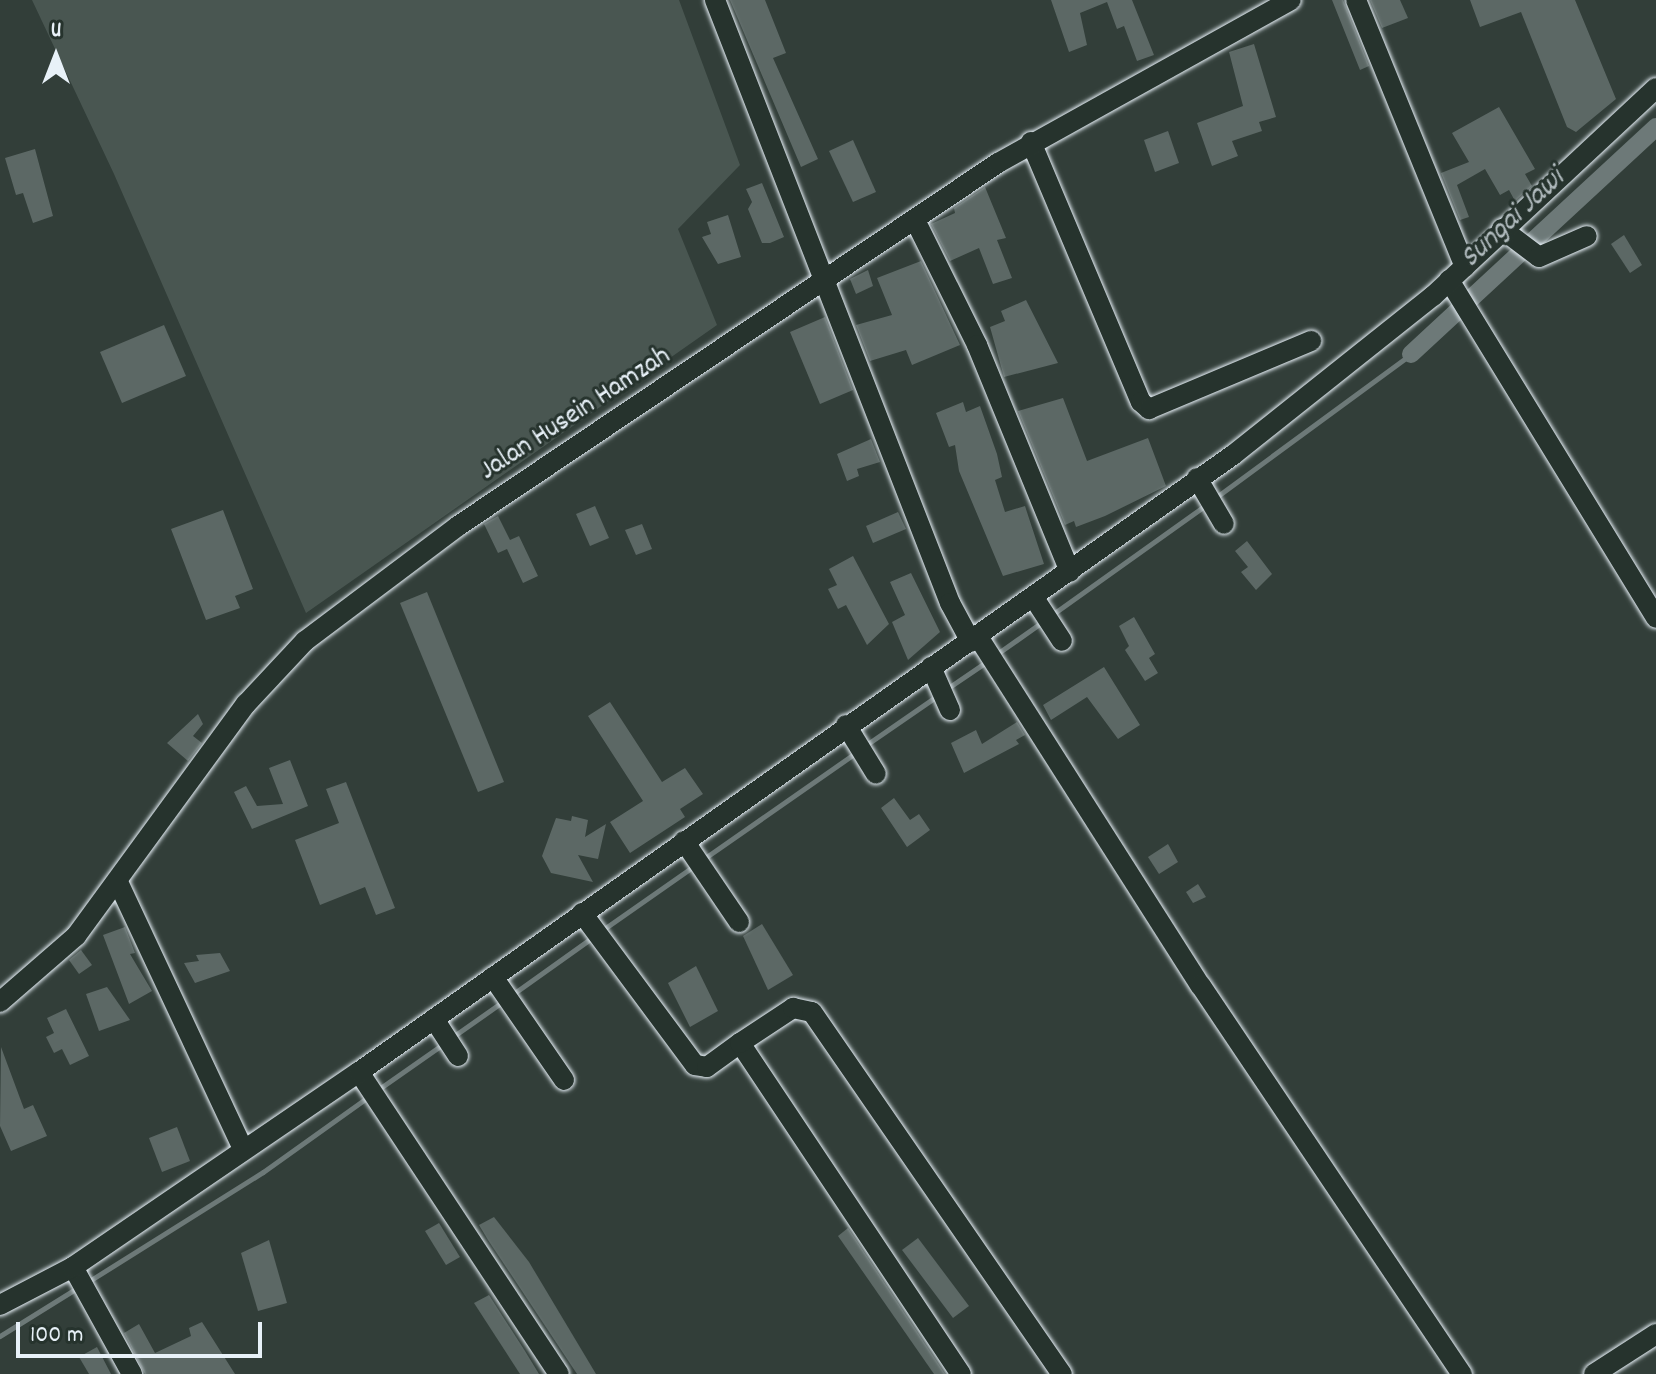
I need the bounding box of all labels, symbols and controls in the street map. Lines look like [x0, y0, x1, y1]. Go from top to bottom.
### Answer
north arrow [16, 16, 96, 96]
text: U [51, 16, 61, 47]
water label: Sungai Jawi [1454, 163, 1574, 277]
street label: Jalan Husein Hamzah [474, 341, 678, 489]
scale bar [20, 1306, 266, 1356]
text: 100 m [30, 1319, 83, 1353]

